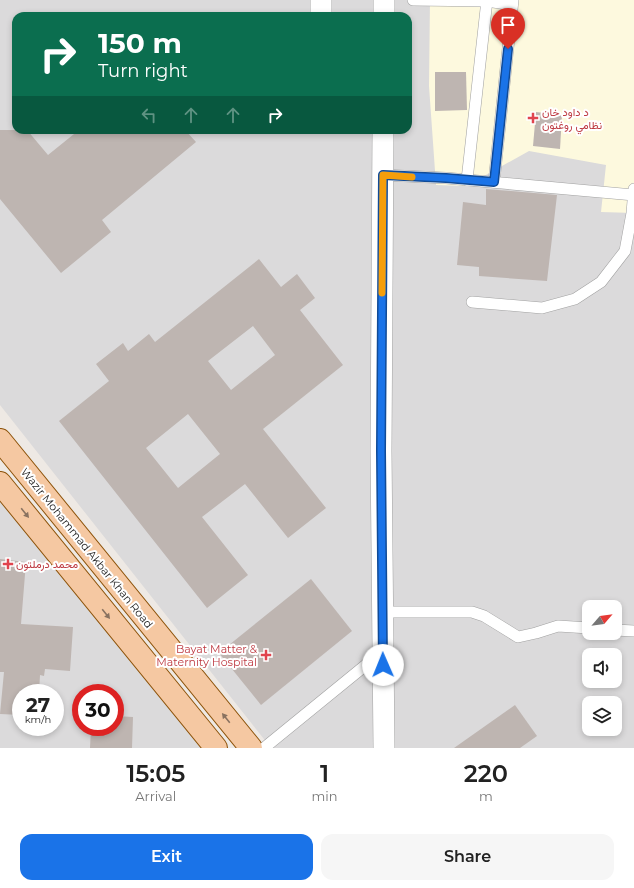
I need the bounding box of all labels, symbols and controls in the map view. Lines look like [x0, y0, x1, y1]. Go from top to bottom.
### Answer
pin [491, 8, 525, 49]
icon: arrive [497, 14, 519, 36]
text: 150 m [98, 26, 182, 60]
icon: right [32, 28, 84, 80]
text: Turn right [98, 60, 188, 82]
icon: left [138, 104, 160, 126]
icon: ahead [180, 104, 202, 126]
icon: ahead [222, 104, 244, 126]
icon: right [264, 104, 286, 126]
place label: د داود خان نظامي روغتون [542, 105, 602, 135]
marker: د داود خان نظامي روغتون [527, 112, 539, 124]
street label: Wazir Mohammad Akbar Khan Road [18, 465, 156, 631]
one-way arrow [20, 508, 29, 518]
place label: محمد درملتون [16, 557, 78, 571]
marker: محمد درملتون [3, 559, 13, 569]
north arrow [582, 600, 622, 640]
map controls [582, 600, 622, 736]
one-way arrow [102, 609, 111, 620]
place label: Bayat Matter & Maternity Hospital [156, 642, 258, 669]
position arrow [362, 644, 404, 686]
button: sound [582, 648, 622, 688]
marker: Bayat Matter & Maternity Hospital [260, 649, 272, 661]
speed limit sign: 30 [72, 684, 124, 736]
text: 27 [26, 693, 50, 717]
button: layers [582, 696, 622, 736]
one-way arrow [222, 712, 231, 723]
text: km/h [25, 713, 51, 726]
text: 15:05 [126, 759, 185, 788]
text: 1 [320, 759, 329, 788]
text: 220 [464, 759, 508, 788]
text: Arrival [135, 788, 176, 804]
text: min [312, 788, 338, 804]
text: m [479, 788, 493, 804]
button: Exit [20, 834, 313, 880]
button: Share [321, 834, 614, 880]

